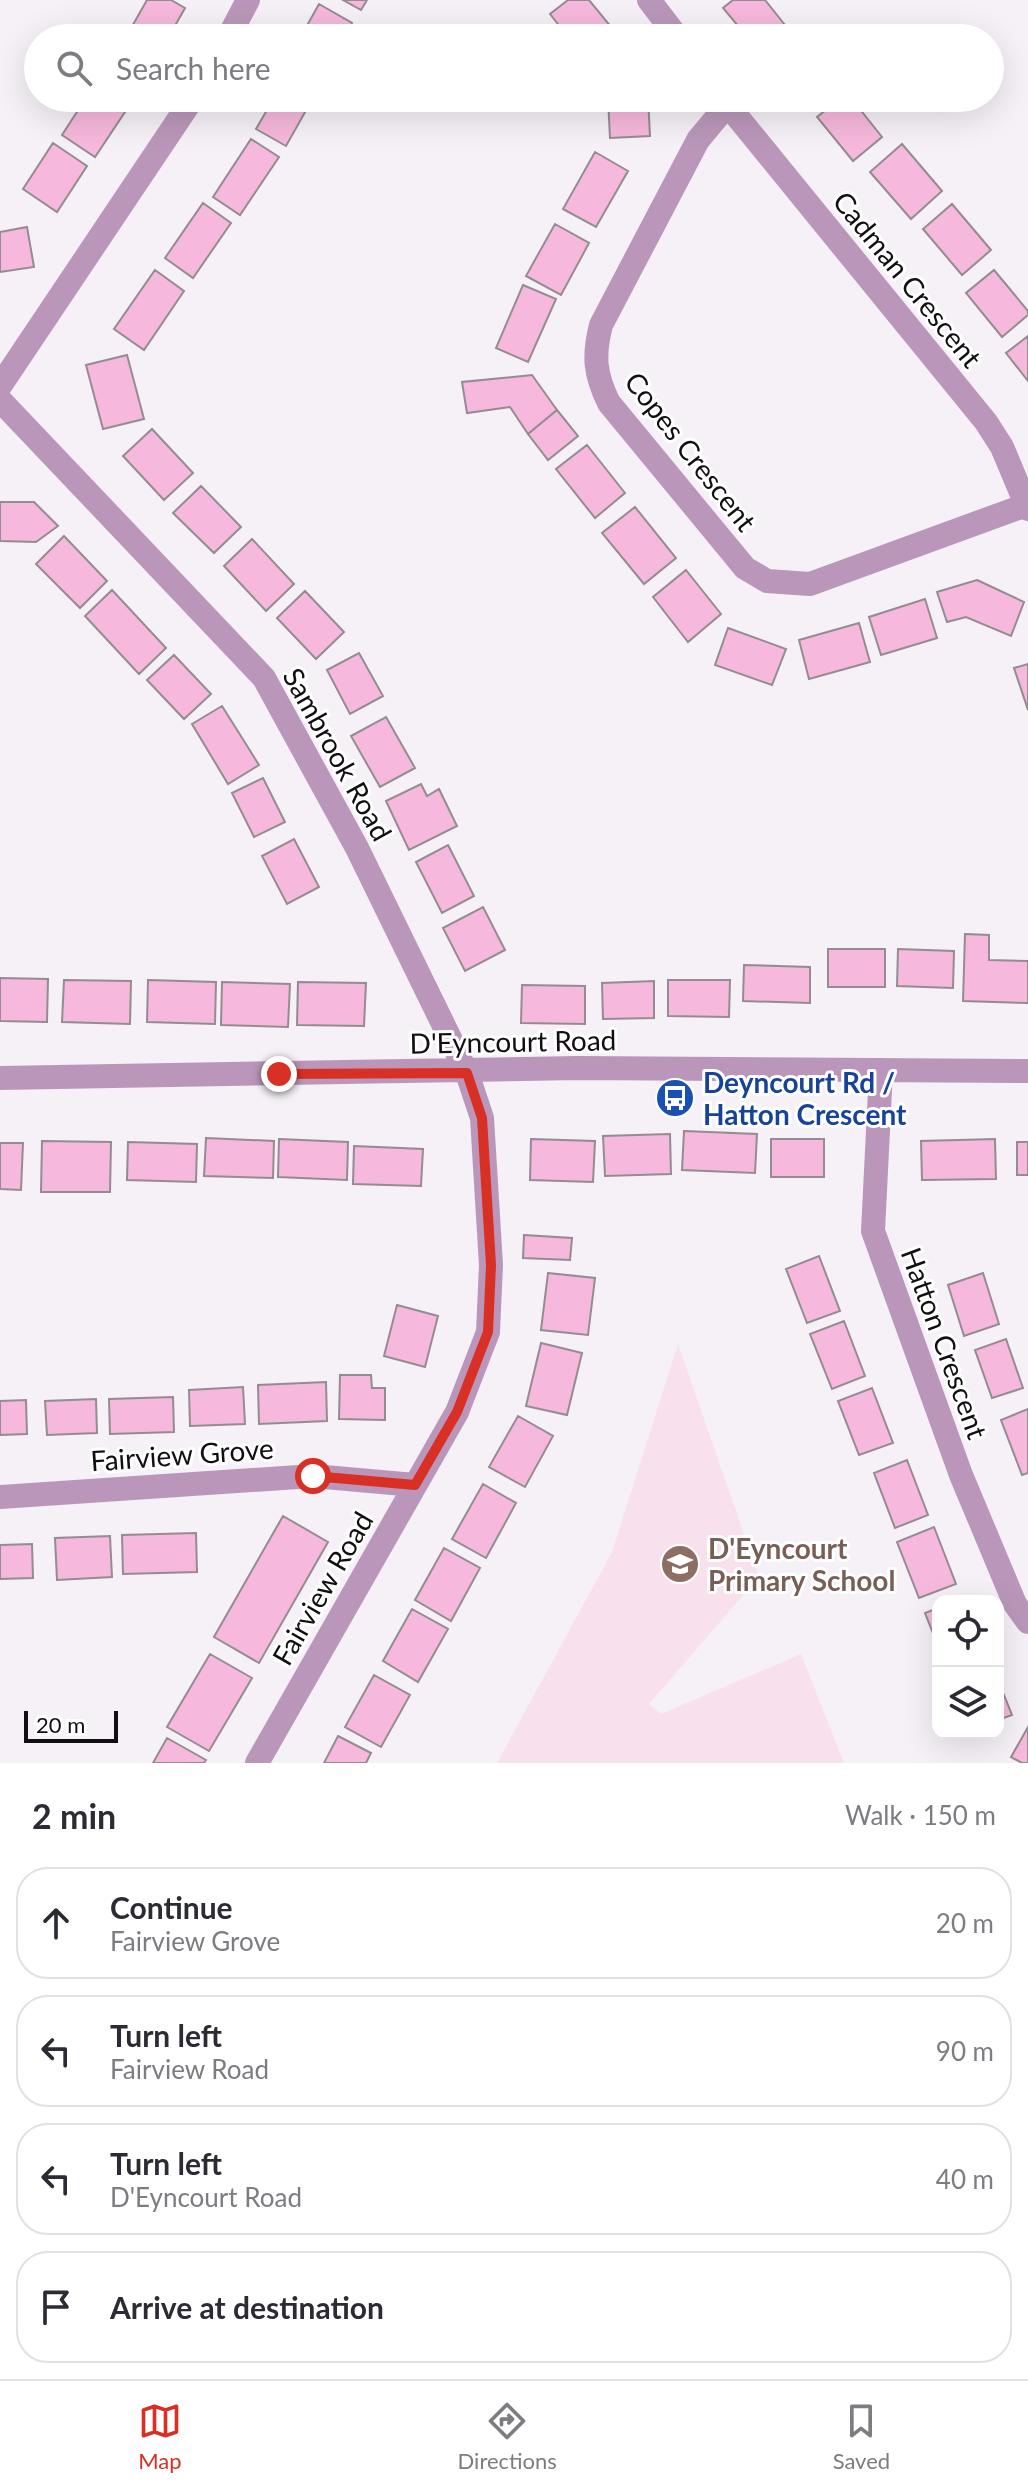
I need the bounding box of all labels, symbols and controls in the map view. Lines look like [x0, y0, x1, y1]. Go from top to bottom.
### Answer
search box [24, 24, 1004, 112]
icon: search [52, 46, 96, 90]
text: Search here [116, 50, 271, 86]
street label: Cadman Crescent [827, 184, 989, 374]
street label: Copes Crescent [618, 365, 764, 537]
street label: Sambrook Road [276, 662, 400, 846]
street label: D'Eyncourt Road [409, 1022, 617, 1060]
route end [261, 1056, 297, 1092]
place label: Deyncourt Rd / Hatton Crescent [703, 1065, 907, 1131]
bus stop icon: Deyncourt Rd / Hatton Crescent [654, 1077, 696, 1119]
street label: Hatton Crescent [895, 1243, 995, 1443]
street label: Fairview Grove [89, 1431, 275, 1477]
route start [295, 1458, 331, 1494]
street label: Fairview Road [264, 1505, 380, 1671]
place label: D'Eyncourt Primary School [708, 1531, 895, 1597]
school or university icon: D'Eyncourt Primary School [659, 1543, 701, 1585]
map controls [932, 1595, 1004, 1739]
button: locate [932, 1595, 1004, 1667]
button: layers [932, 1667, 1004, 1739]
scale bar [24, 1707, 118, 1743]
text: 20 m [36, 1711, 85, 1738]
text: 2 min [32, 1795, 116, 1836]
text: Walk · 150 m [845, 1799, 996, 1831]
text: Continue [110, 1889, 233, 1925]
icon: ahead [34, 1901, 78, 1945]
text: 20 m [936, 1907, 994, 1939]
text: Fairview Grove [110, 1925, 280, 1957]
text: Turn left [110, 2017, 222, 2053]
icon: left [34, 2029, 78, 2073]
text: 90 m [936, 2035, 994, 2067]
text: Fairview Road [110, 2053, 269, 2085]
text: Turn left [110, 2145, 222, 2181]
icon: left [34, 2157, 78, 2201]
text: 40 m [936, 2163, 994, 2195]
text: D'Eyncourt Road [110, 2181, 302, 2213]
icon: arrive [34, 2285, 78, 2329]
text: Arrive at destination [110, 2289, 384, 2325]
tab: Map [138, 2399, 182, 2474]
tab: Directions [458, 2399, 557, 2474]
tab: Saved [833, 2399, 890, 2474]

